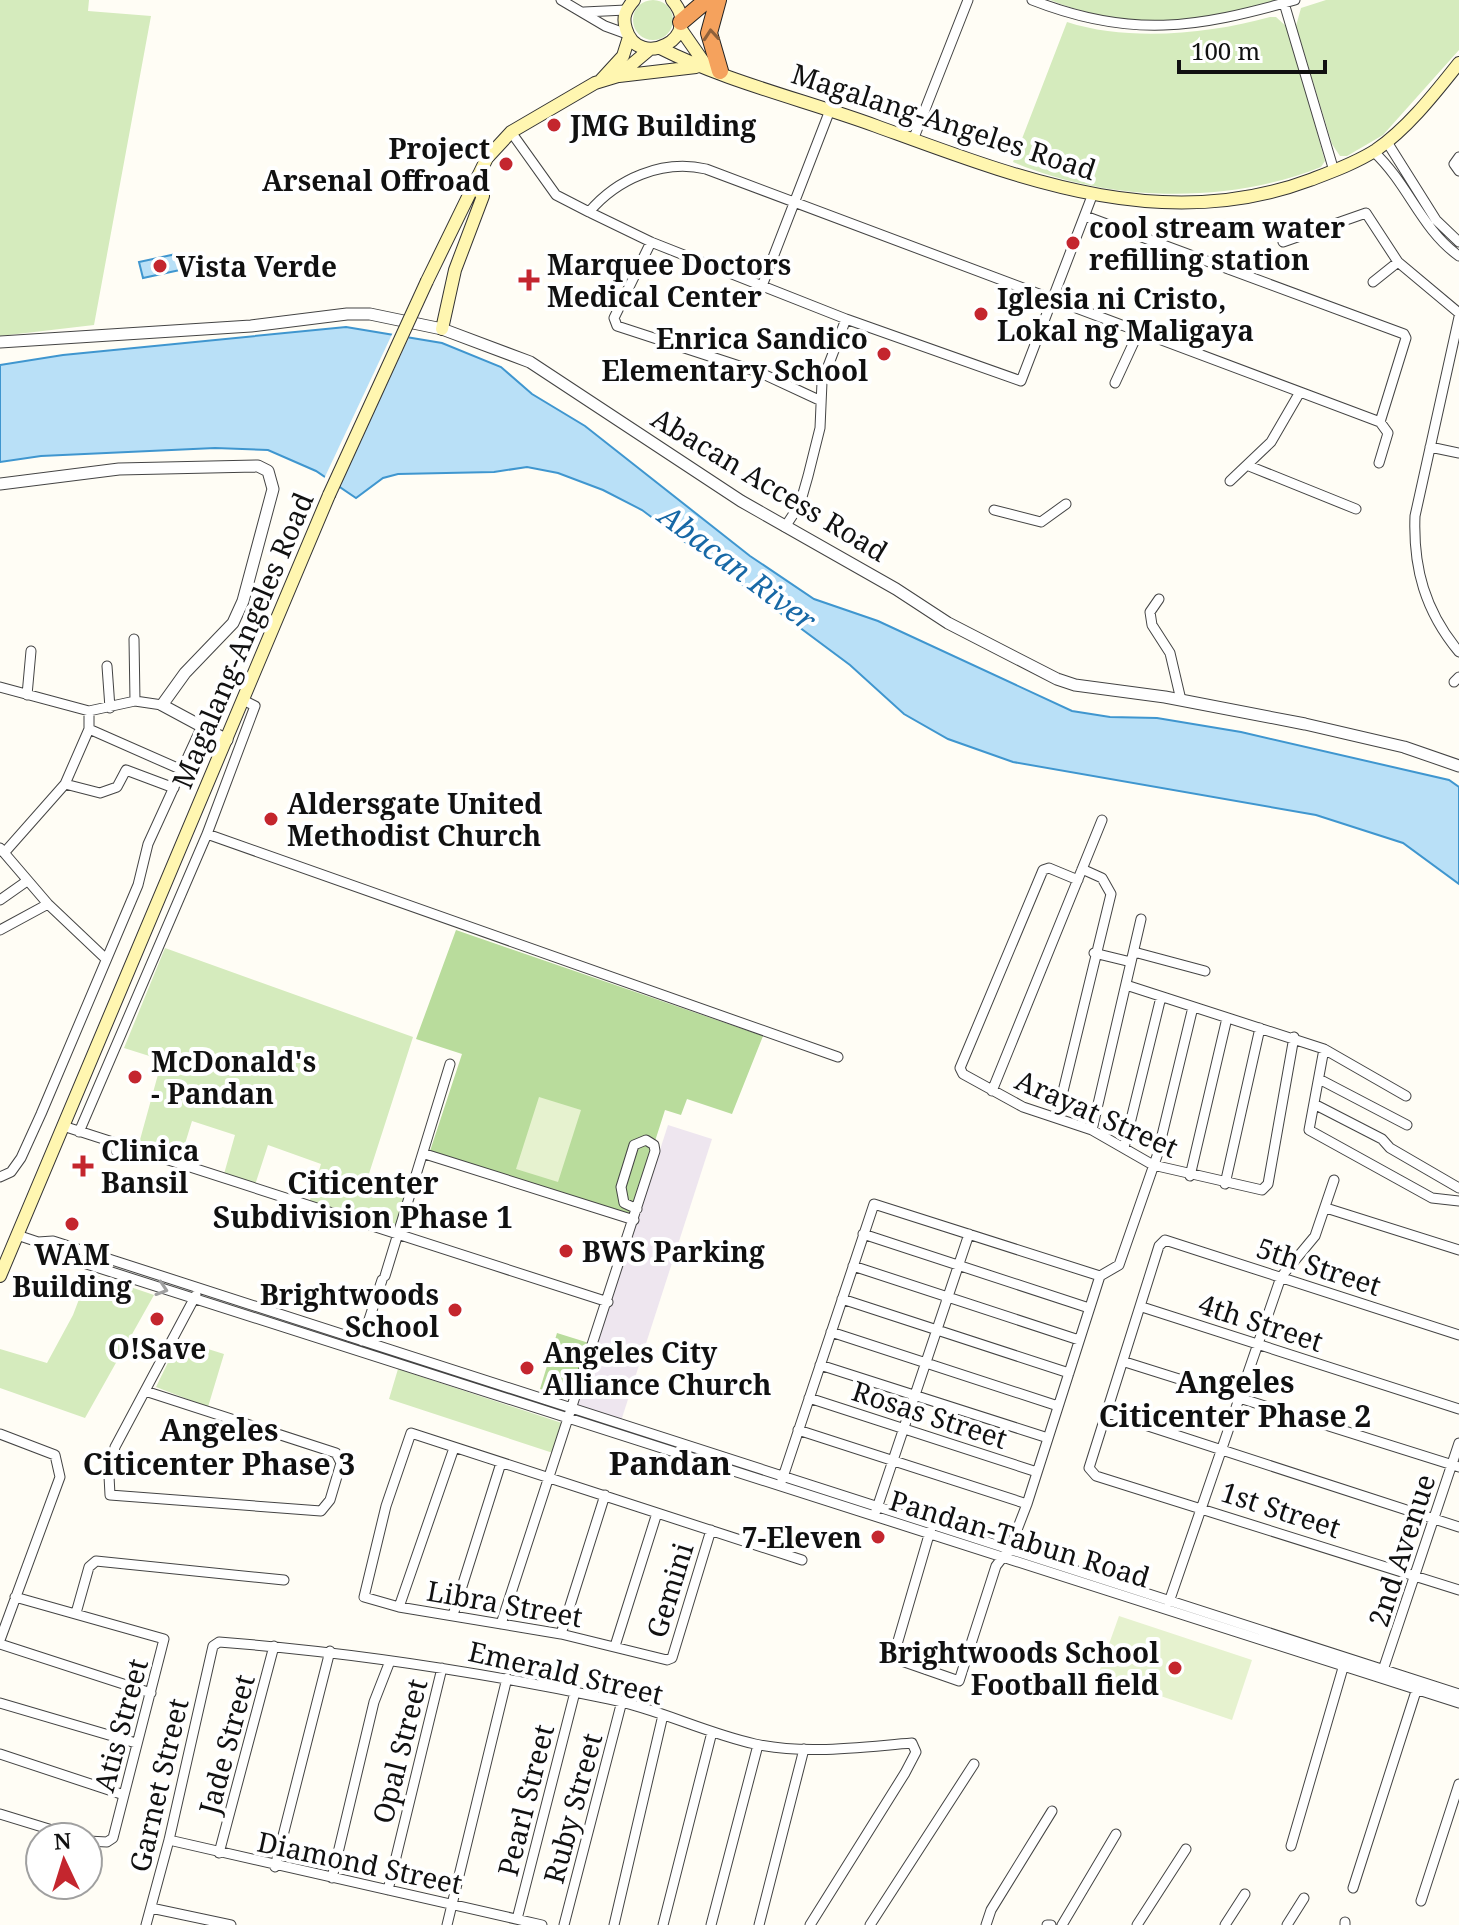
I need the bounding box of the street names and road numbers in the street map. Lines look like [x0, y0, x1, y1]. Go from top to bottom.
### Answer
street label: Magalang-Angeles Road [787, 54, 1101, 188]
street label: Abacan Access Road [645, 398, 895, 570]
street label: Magalang-Angeles Road [162, 486, 322, 794]
street label: Arayat Street [1010, 1060, 1185, 1166]
street label: 5th Street [1252, 1228, 1386, 1304]
street label: 4th Street [1194, 1284, 1328, 1360]
street label: Rosas Street [848, 1371, 1013, 1457]
street label: 2nd Avenue [1358, 1469, 1444, 1631]
street label: 1st Street [1216, 1472, 1346, 1546]
street label: Pandan-Tabun Road [885, 1480, 1155, 1596]
street label: Gemini [637, 1538, 701, 1642]
street label: Libra Street [424, 1571, 586, 1635]
street label: Emerald Street [465, 1631, 667, 1713]
street label: Atis Street [84, 1654, 156, 1796]
street label: Jade Street [189, 1670, 263, 1819]
street label: Opal Street [363, 1675, 435, 1827]
street label: Garnet Street [120, 1694, 196, 1876]
street label: Pearl Street [488, 1720, 562, 1880]
street label: Ruby Street [534, 1729, 610, 1887]
street label: Diamond Street [254, 1822, 466, 1902]

